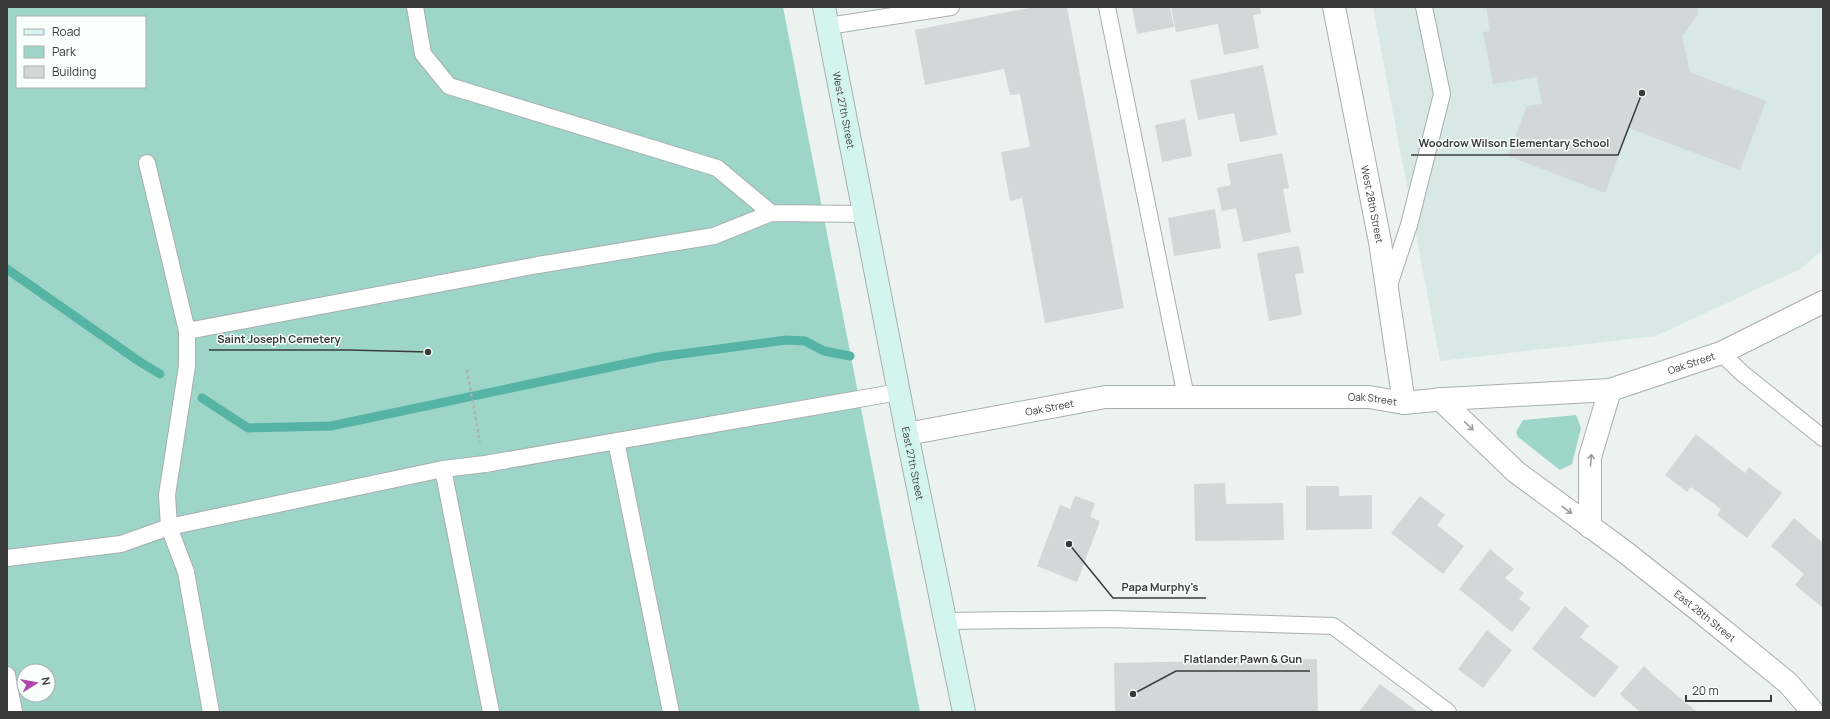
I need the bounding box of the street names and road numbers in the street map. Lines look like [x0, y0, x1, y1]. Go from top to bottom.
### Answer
street label: West 27th Street [830, 70, 858, 150]
street label: West 28th Street [1358, 164, 1387, 244]
street label: Oak Street [1666, 348, 1717, 377]
street label: Oak Street [1348, 390, 1398, 409]
street label: Oak Street [1024, 396, 1075, 419]
street label: East 27th Street [899, 425, 927, 501]
street label: East 28th Street [1671, 587, 1739, 645]

